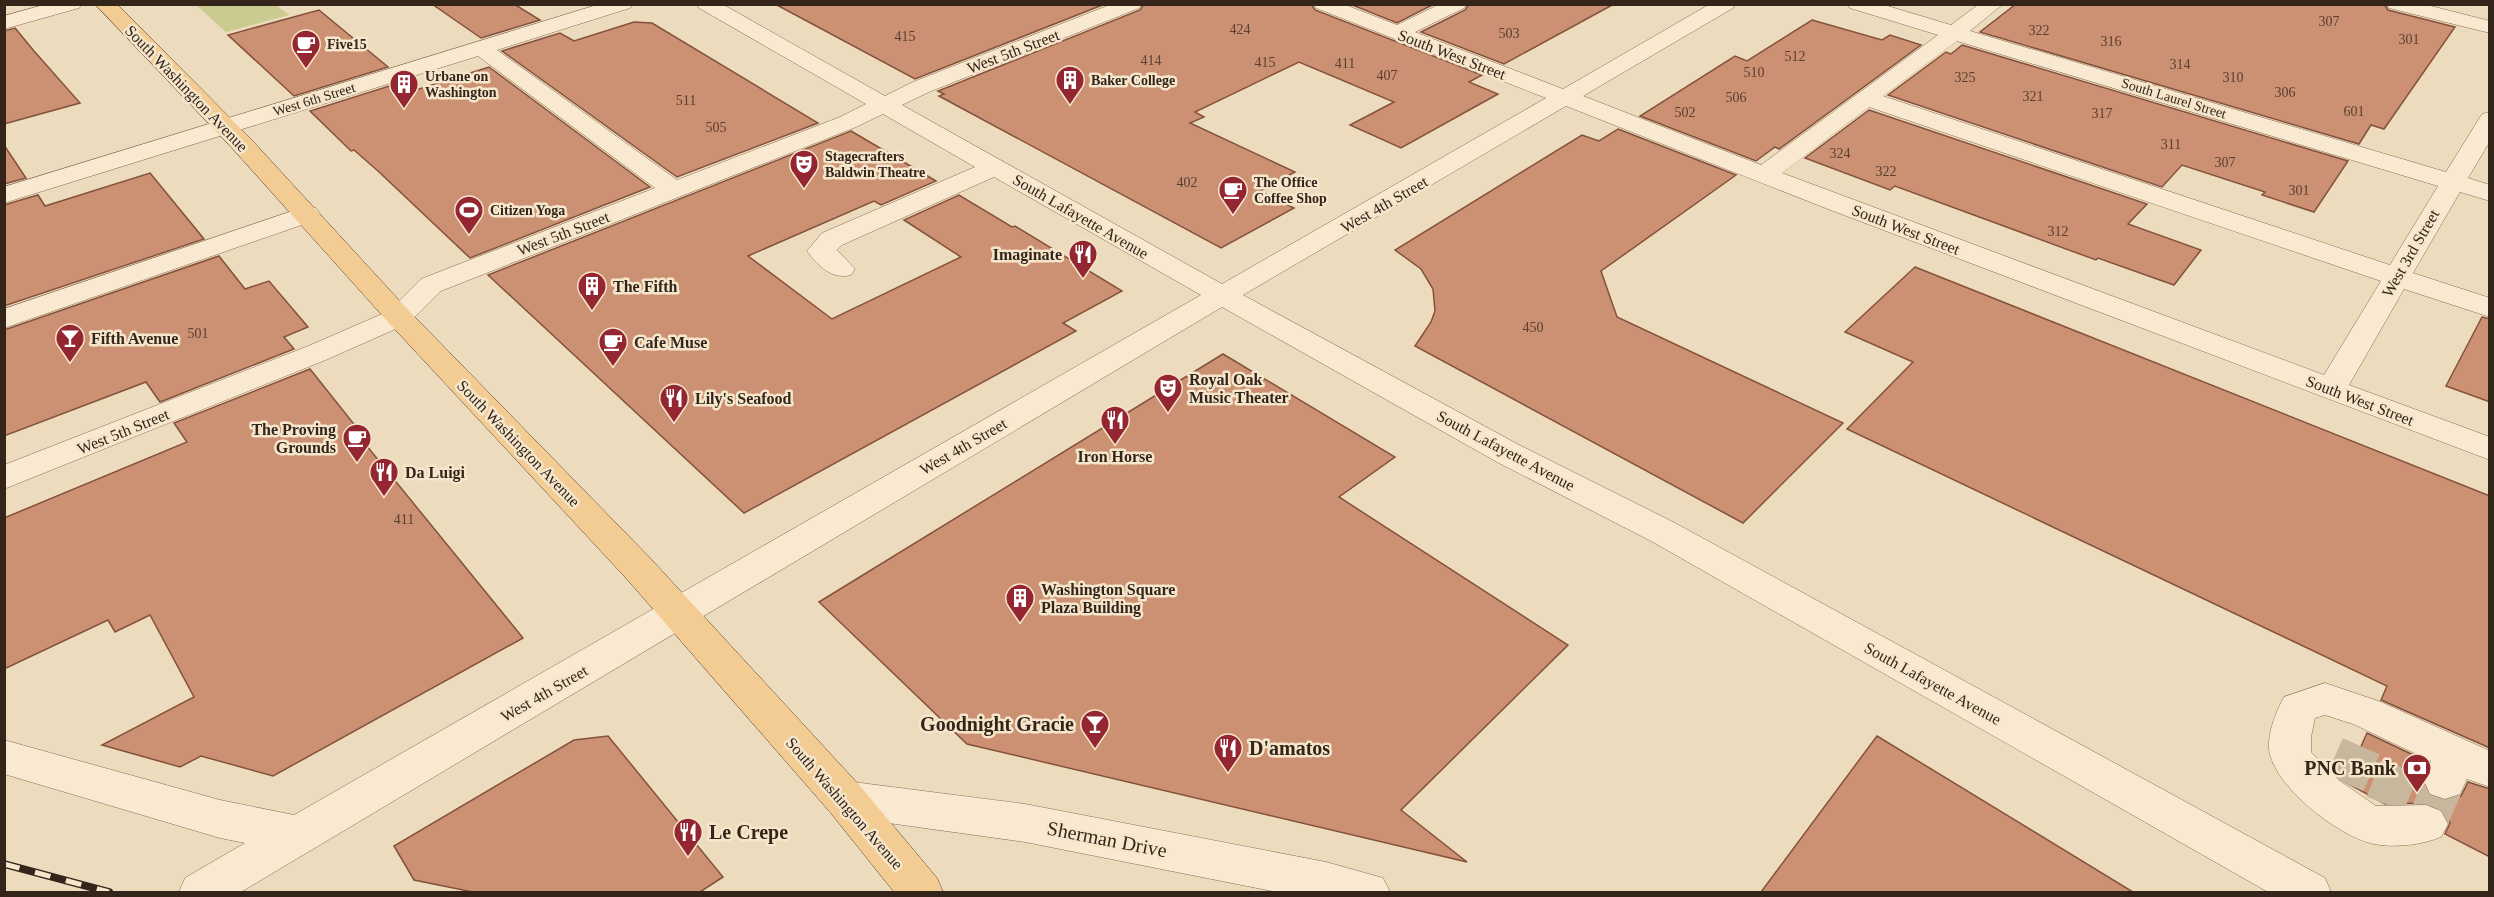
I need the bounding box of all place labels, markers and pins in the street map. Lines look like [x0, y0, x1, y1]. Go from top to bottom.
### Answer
cafe icon: Five15 [290, 28, 322, 70]
place label: Five15 [327, 37, 367, 52]
building icon: Baker College [1054, 64, 1086, 106]
building icon: Urbane on Washington [388, 68, 420, 110]
place label: Urbane on Washington [425, 69, 497, 100]
place label: Baker College [1091, 73, 1175, 88]
theatre icon: Stagecrafters Baldwin Theatre [788, 148, 820, 190]
place label: Stagecrafters Baldwin Theatre [825, 149, 925, 180]
cafe icon: The Office Coffee Shop [1217, 174, 1249, 216]
place label: The Office Coffee Shop [1254, 175, 1327, 206]
sports icon: Citizen Yoga [453, 194, 485, 236]
place label: Citizen Yoga [490, 203, 565, 218]
restaurant icon: Imaginate [1067, 238, 1099, 280]
place label: Imaginate [993, 246, 1062, 264]
building icon: The Fifth [576, 270, 608, 312]
place label: The Fifth [613, 278, 678, 295]
bar icon: Fifth Avenue [54, 322, 86, 364]
cafe icon: Cafe Muse [597, 326, 629, 368]
place label: Fifth Avenue [91, 330, 178, 347]
place label: Cafe Muse [634, 334, 707, 351]
place label: Royal Oak Music Theater [1189, 371, 1289, 406]
theatre icon: Royal Oak Music Theater [1152, 372, 1184, 414]
restaurant icon: Lily's Seafood [658, 382, 690, 424]
place label: Lily's Seafood [695, 390, 792, 408]
restaurant icon: Iron Horse [1099, 404, 1131, 446]
place label: The Proving Grounds [251, 421, 336, 456]
cafe icon: The Proving Grounds [341, 422, 373, 464]
place label: Iron Horse [1078, 448, 1152, 465]
restaurant icon: Da Luigi [368, 456, 400, 498]
place label: Da Luigi [405, 464, 466, 482]
place label: Washington Square Plaza Building [1041, 581, 1175, 617]
building icon: Washington Square Plaza Building [1004, 582, 1036, 624]
bar icon: Goodnight Gracie [1079, 708, 1111, 750]
place label: Goodnight Gracie [920, 713, 1074, 736]
restaurant icon: D'amatos [1212, 732, 1244, 774]
place label: D'amatos [1249, 737, 1330, 759]
bank icon: PNC Bank [2401, 752, 2433, 794]
place label: PNC Bank [2304, 757, 2397, 779]
restaurant icon: Le Crepe [672, 816, 704, 858]
place label: Le Crepe [709, 821, 788, 844]

